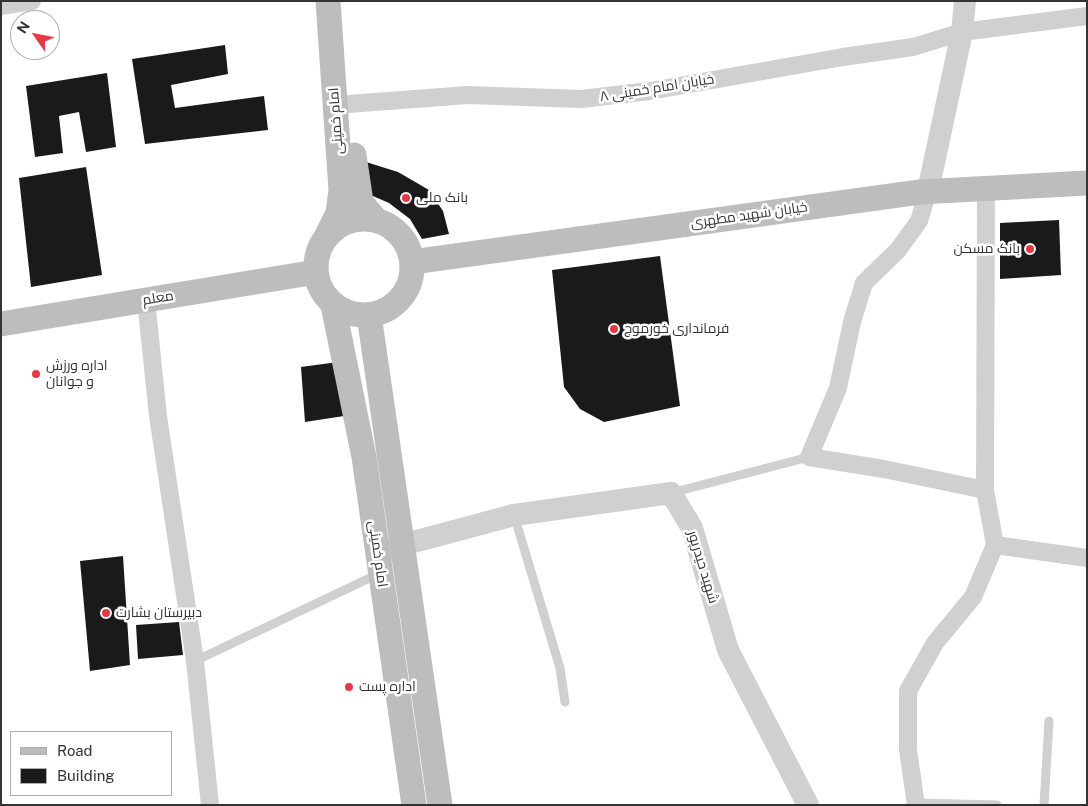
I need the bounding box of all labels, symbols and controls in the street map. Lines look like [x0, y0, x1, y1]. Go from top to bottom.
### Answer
north arrow [10, 10, 60, 60]
text: N [14, 18, 33, 36]
street label: خیابان امام خمینی ۸ [599, 71, 715, 105]
street label: امام خمینی [325, 87, 347, 155]
place label: بانک ملی [416, 190, 468, 206]
marker: بانک ملی [400, 192, 412, 204]
street label: خیابان شهید مطهری [689, 198, 809, 232]
place label: بانک مسکن [954, 241, 1020, 257]
marker: بانک مسکن [1024, 243, 1036, 255]
street label: معلم [141, 287, 175, 309]
place label: فرمانداری خورموج [624, 321, 729, 337]
marker: فرمانداری خورموج [608, 323, 620, 335]
place label: اداره ورزش و جوانان [46, 358, 108, 391]
marker: اداره ورزش و جوانان [30, 368, 42, 380]
street label: امام خمینی [365, 520, 391, 588]
street label: شهید حیدرپور [684, 528, 722, 606]
place label: دبیرستان بشارت [116, 605, 202, 621]
marker: دبیرستان بشارت [100, 607, 112, 619]
place label: اداره پست [359, 679, 416, 695]
marker: اداره پست [343, 681, 355, 693]
legend [10, 731, 172, 796]
text: Road [57, 742, 93, 759]
text: Building [57, 767, 115, 784]

